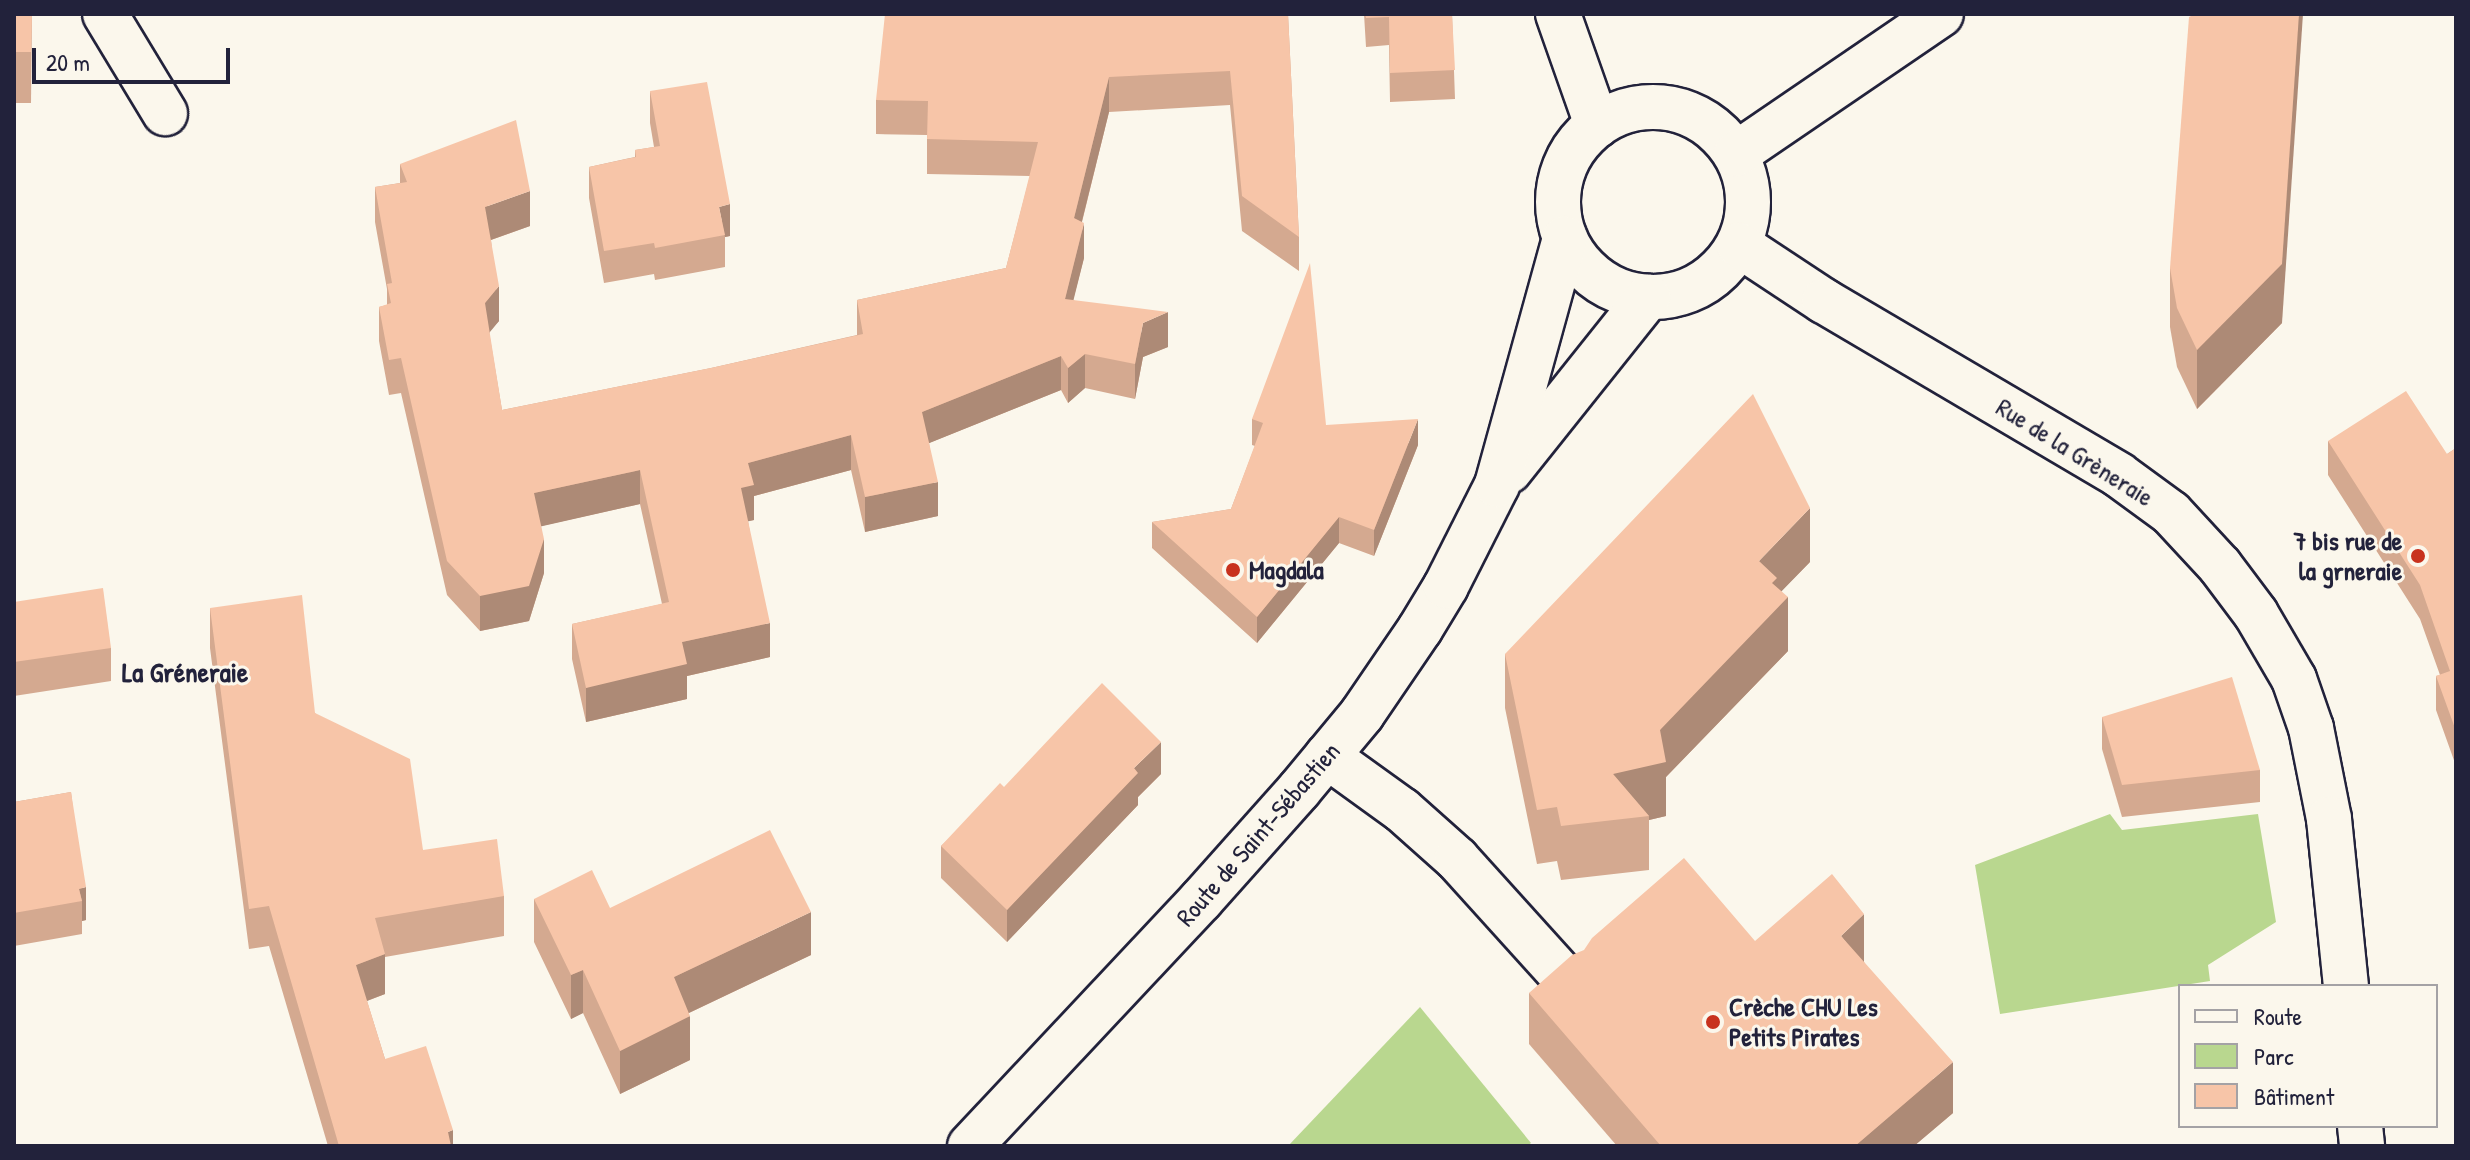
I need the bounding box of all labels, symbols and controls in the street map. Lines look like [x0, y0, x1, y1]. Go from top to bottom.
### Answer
scale bar [36, 32, 234, 82]
text: 20 m [46, 46, 90, 78]
street label: Rue de la Grèneraie [1991, 391, 2159, 513]
place label: 7 bis rue de la grneraie [2293, 525, 2402, 586]
marker: 7 bis rue de la grneraie [2409, 547, 2427, 565]
place label: Magdala [1249, 554, 1324, 586]
marker: Magdala [1224, 561, 1242, 579]
district label: La Gréneraie [122, 655, 248, 689]
street label: Route de Saint-Sébastien [1170, 736, 1346, 932]
legend [2178, 984, 2438, 1128]
place label: Crèche CHU Les Petits Pirates [1729, 991, 1878, 1052]
text: Route [2254, 1000, 2302, 1032]
marker: Crèche CHU Les Petits Pirates [1704, 1013, 1722, 1031]
text: Parc [2254, 1040, 2294, 1072]
text: Bâtiment [2254, 1080, 2334, 1112]

